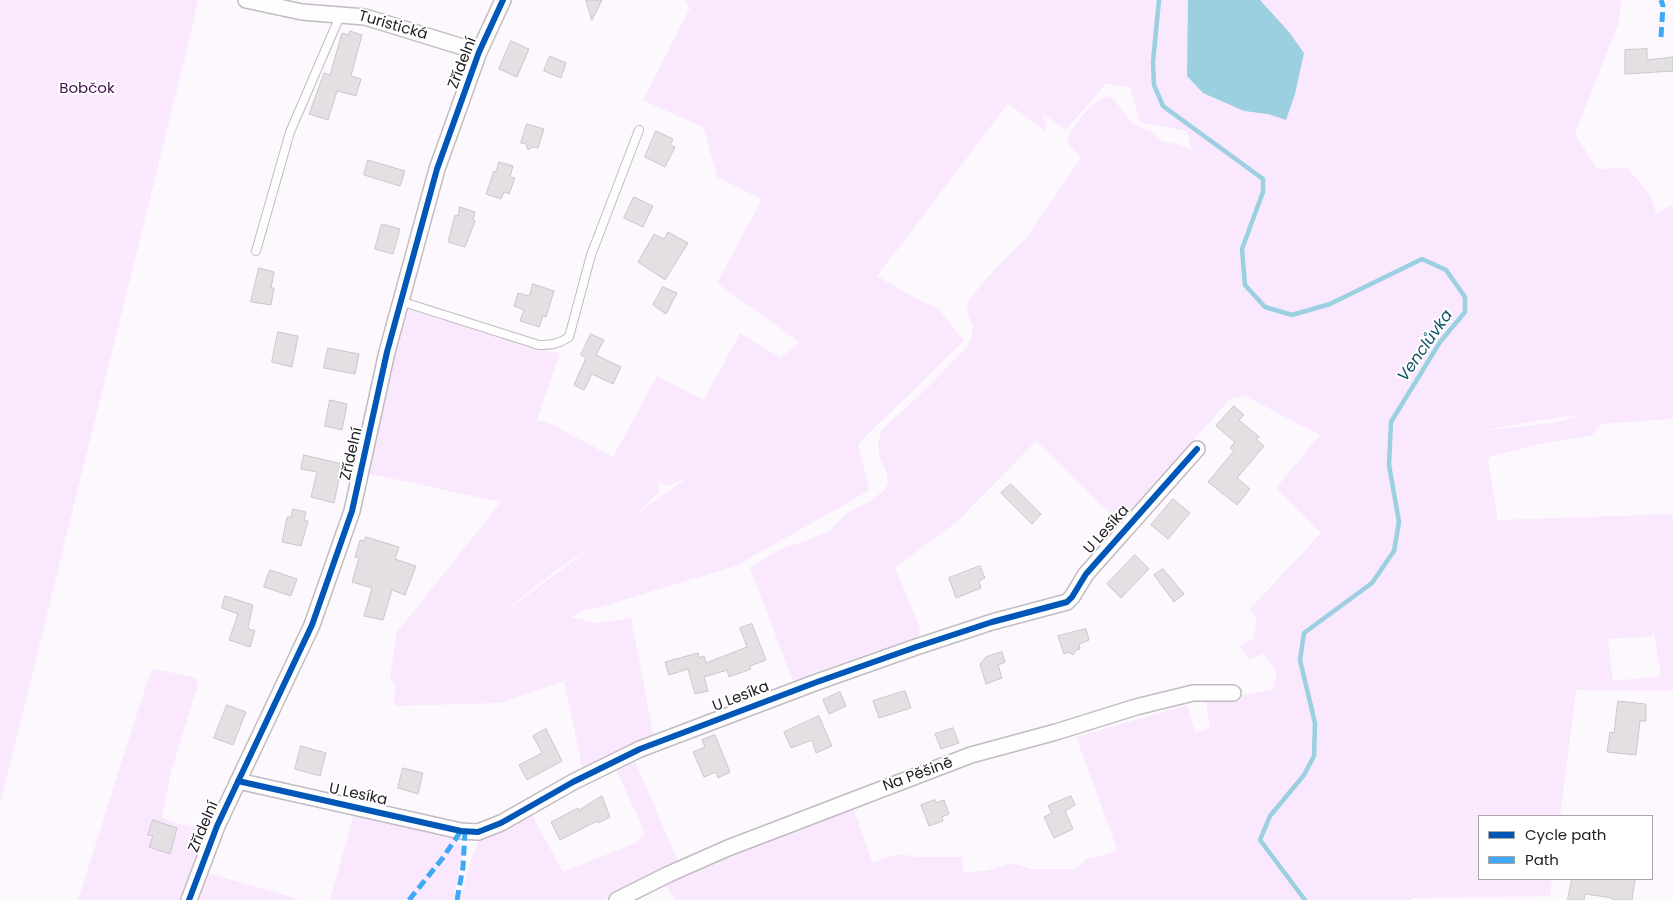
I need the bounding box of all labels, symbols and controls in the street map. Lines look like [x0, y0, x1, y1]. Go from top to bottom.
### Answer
street label: Turistická [356, 8, 430, 44]
street label: Zřídelní [445, 35, 481, 91]
park label: Bobčok [59, 80, 115, 98]
water label: Venclůvka [1394, 307, 1458, 385]
street label: Zřídelní [337, 426, 367, 482]
street label: U Lesíka [1080, 502, 1134, 558]
street label: U Lesíka [710, 678, 772, 716]
street label: Na Pěšině [881, 754, 955, 796]
street label: U Lesíka [327, 780, 389, 810]
street label: Zřídelní [185, 799, 223, 855]
legend [1478, 815, 1653, 880]
text: Cycle path [1525, 824, 1606, 845]
text: Path [1525, 849, 1559, 870]

